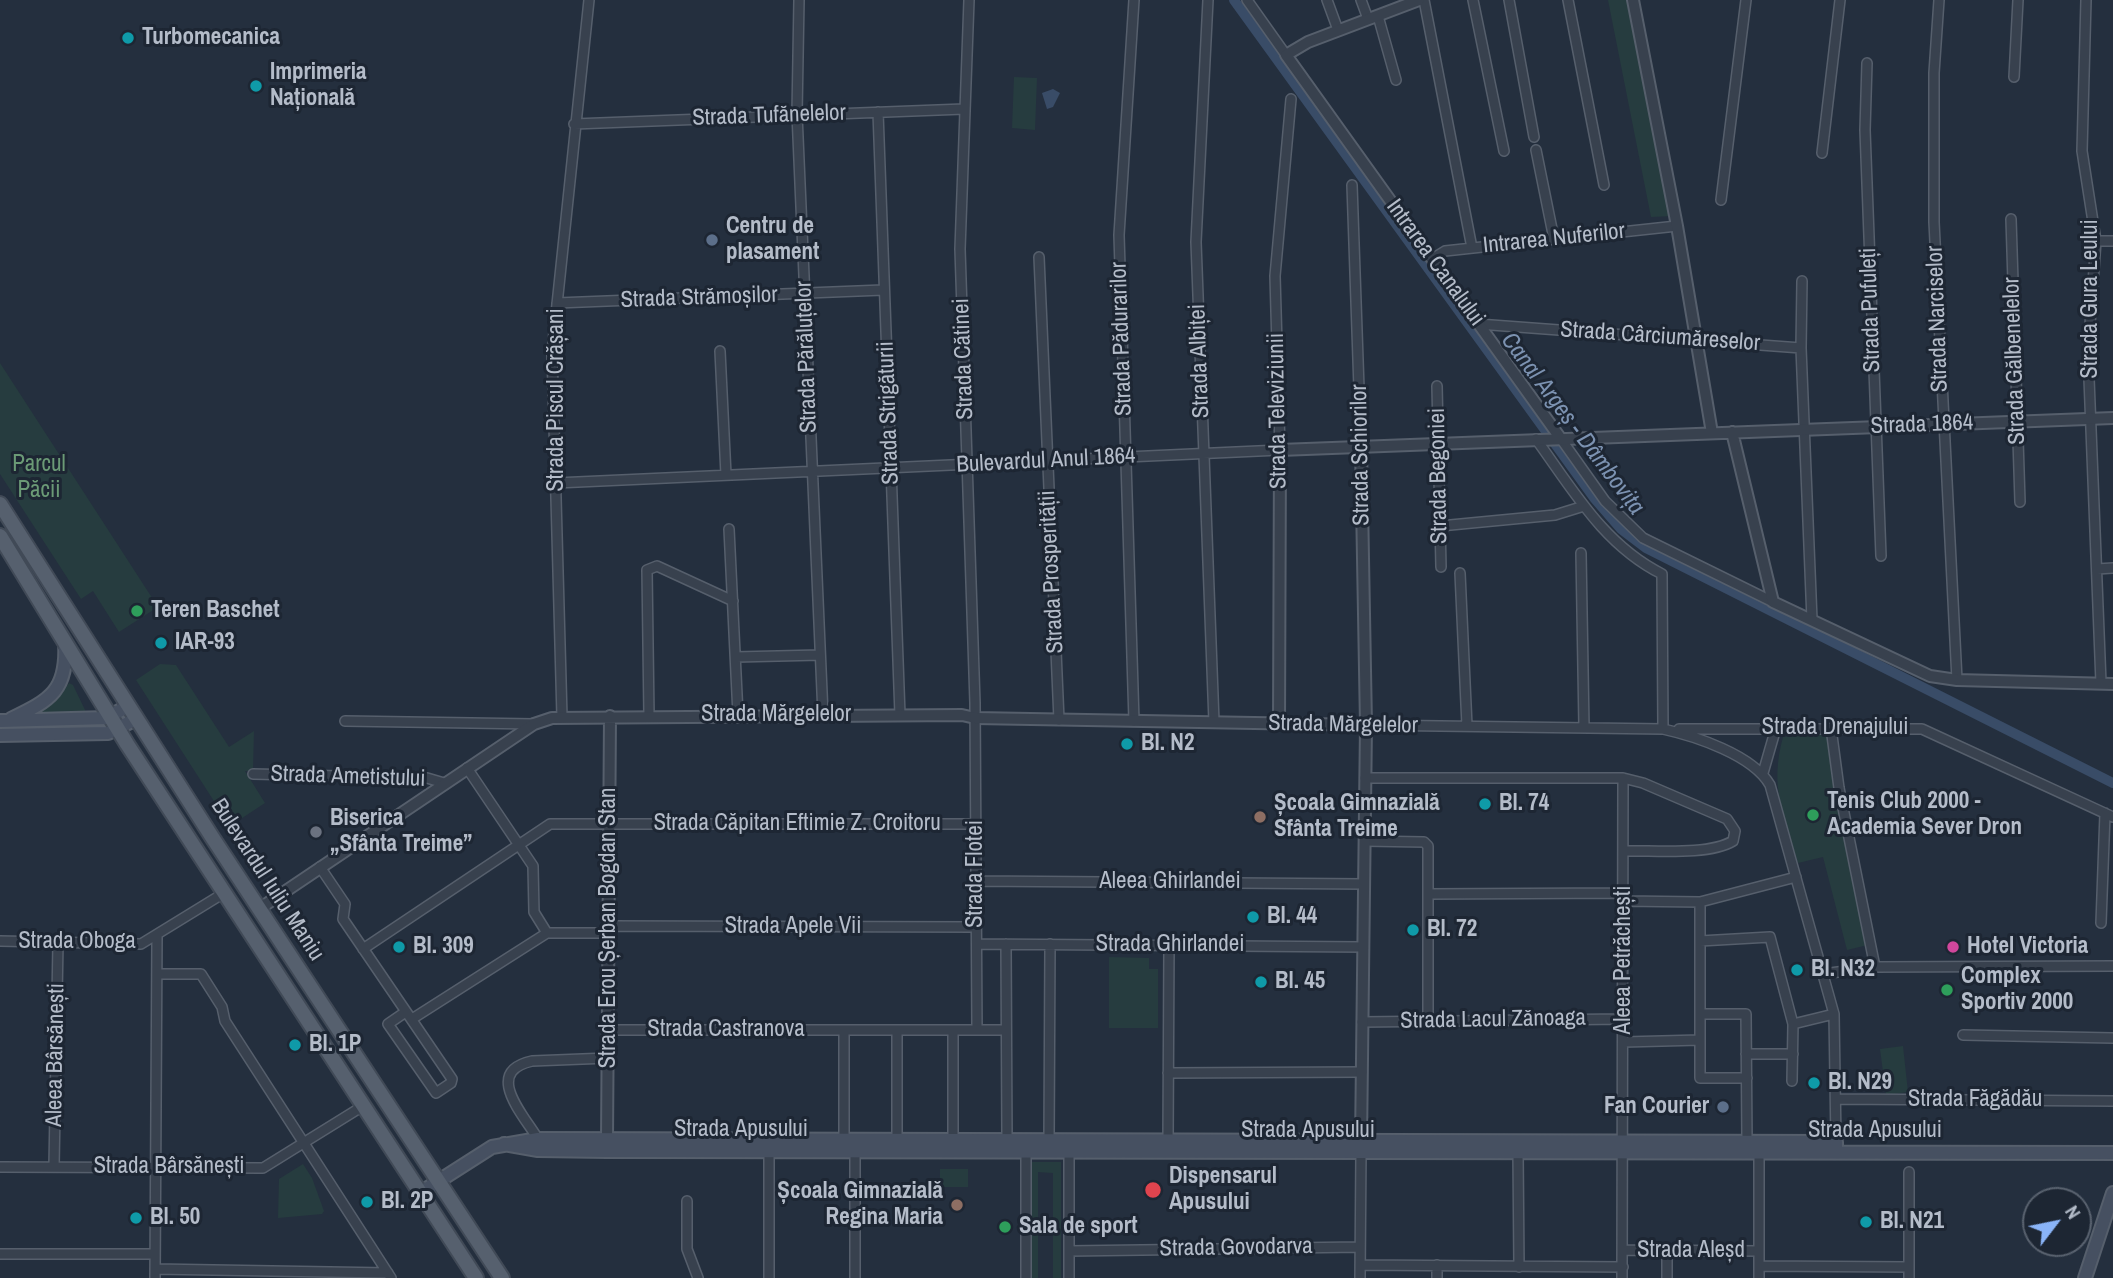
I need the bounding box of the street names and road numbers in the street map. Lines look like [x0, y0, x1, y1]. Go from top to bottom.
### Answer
street label: Strada Tufănelelor [692, 100, 846, 132]
street label: Intrarea Canalului [1380, 194, 1490, 332]
street label: Intrarea Nuferilor [1482, 218, 1626, 260]
street label: Strada Gura Leului [2077, 219, 2105, 379]
street label: Strada Narciselor [1922, 245, 1954, 393]
street label: Strada Pufuleți [1855, 247, 1887, 373]
street label: Strada Pădurarilor [1106, 262, 1138, 416]
street label: Strada Gălbenelelor [1998, 277, 2032, 445]
street label: Strada Strămoșilor [620, 281, 778, 315]
street label: Strada Părăluțelor [791, 281, 823, 433]
street label: Strada Cătinei [948, 298, 980, 420]
street label: Strada Albiței [1184, 303, 1216, 419]
street label: Strada Piscul Crășani [543, 308, 571, 492]
street label: Strada Cârciumăreselor [1559, 316, 1761, 358]
street label: Strada Televiziunii [1263, 333, 1293, 489]
street label: Strada Strigăturii [873, 341, 905, 485]
street label: Strada Schiorilor [1346, 384, 1376, 526]
street label: Strada Begoniei [1424, 408, 1454, 544]
street label: Strada 1864 [1870, 409, 1974, 441]
street label: Bulevardul Anul 1864 [956, 443, 1136, 479]
street label: Strada Prosperității [1034, 490, 1070, 654]
street label: Strada Mărgelelor [701, 701, 851, 729]
street label: Strada Mărgelelor [1268, 710, 1418, 740]
street label: Strada Drenajului [1762, 714, 1908, 742]
street label: Strada Ametistului [270, 761, 426, 793]
street label: Strada Erou Șerban Bogdan Stan [595, 787, 623, 1069]
street label: Bulevardul Iuliu Maniu [204, 794, 330, 966]
street label: Strada Căpitan Eftimie Z. Croitoru [653, 810, 941, 838]
street label: Strada Flotei [962, 820, 990, 928]
street label: Aleea Ghirlandei [1099, 868, 1241, 896]
street label: Aleea Petrăchești [1610, 886, 1638, 1034]
street label: Strada Apele Vii [724, 913, 862, 941]
street label: Strada Oboga [18, 928, 136, 956]
street label: Strada Ghirlandei [1096, 931, 1244, 959]
street label: Aleea Bârsănești [41, 983, 71, 1127]
street label: Strada Lacul Zănoaga [1400, 1005, 1586, 1035]
street label: Strada Castranova [647, 1016, 805, 1044]
street label: Strada Făgădău [1908, 1086, 2042, 1114]
street label: Strada Apusului [674, 1116, 808, 1144]
street label: Strada Apusului [1241, 1117, 1375, 1145]
street label: Strada Apusului [1808, 1117, 1942, 1145]
street label: Strada Bârsănești [94, 1153, 244, 1181]
street label: Strada Govodarva [1159, 1233, 1313, 1263]
street label: Strada Aleșd [1637, 1237, 1745, 1265]

